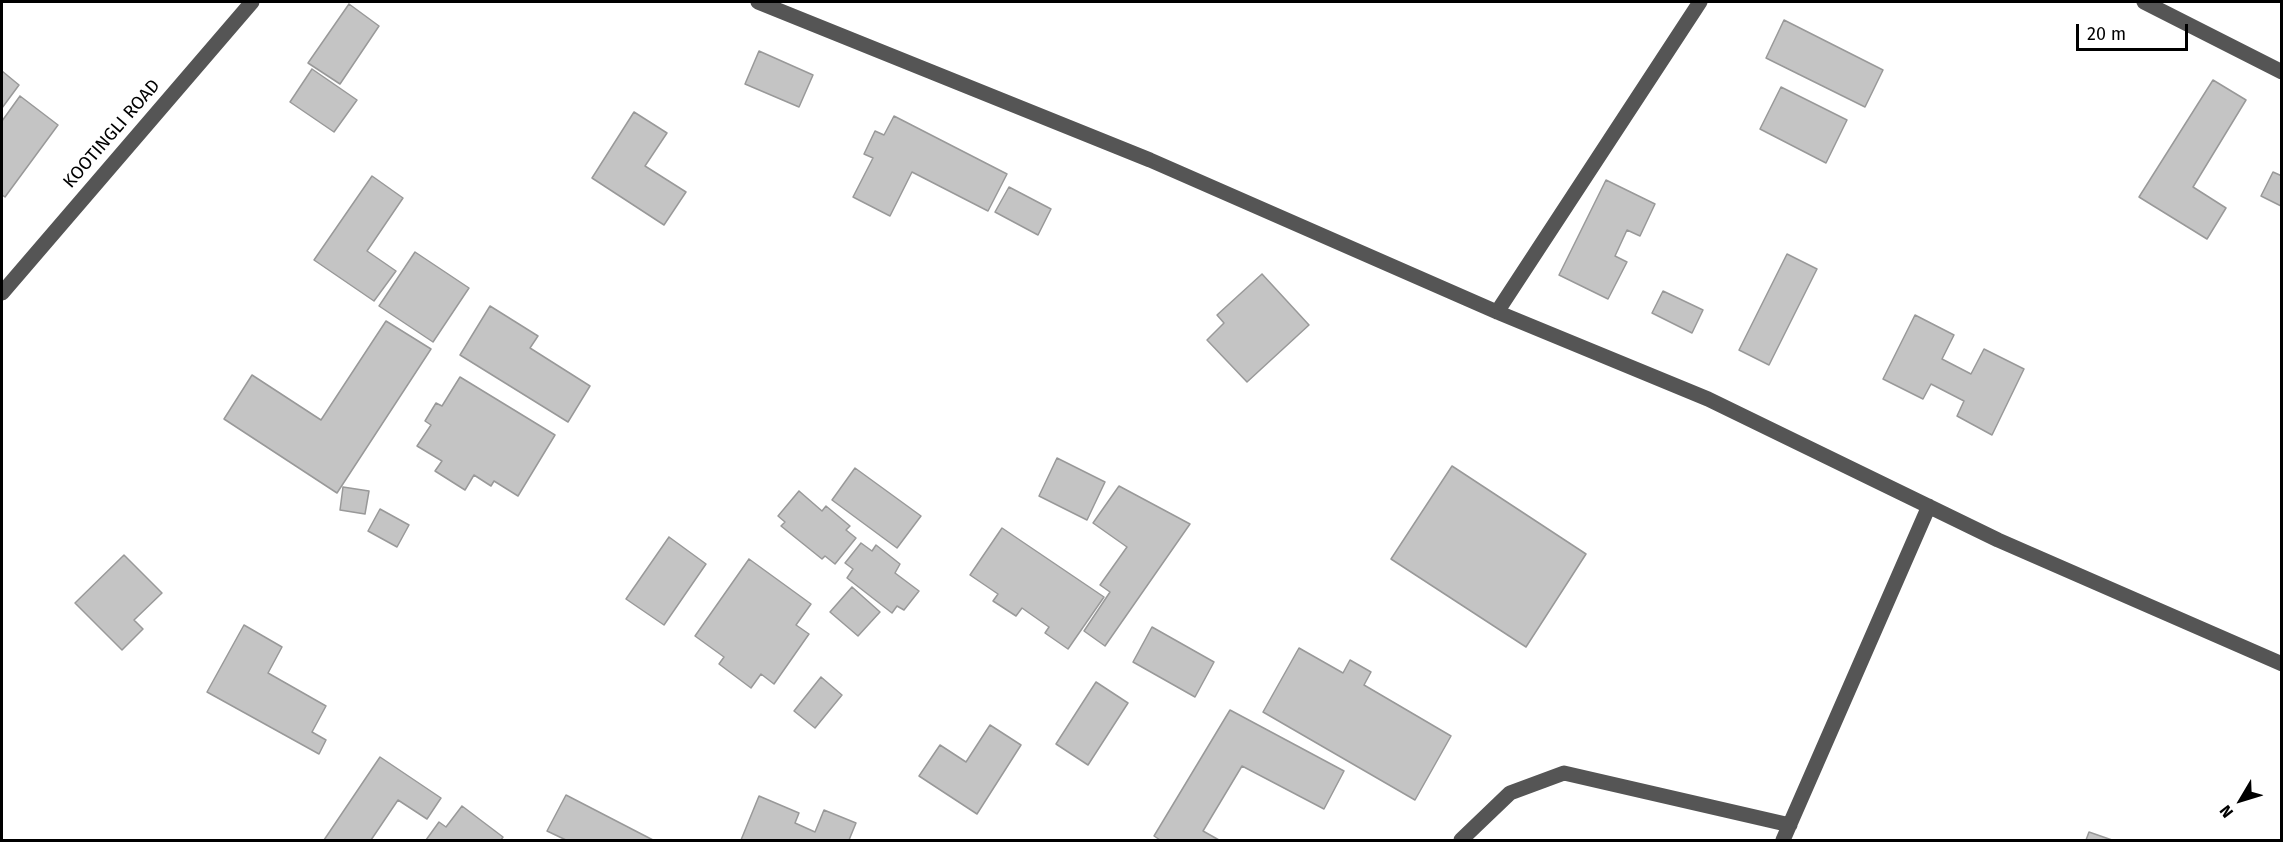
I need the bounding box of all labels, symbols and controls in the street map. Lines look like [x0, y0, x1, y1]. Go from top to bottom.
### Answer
scale bar [2079, 12, 2192, 50]
text: 20 m [2087, 23, 2126, 45]
street label: KOOTINGLI ROAD [59, 75, 165, 193]
north arrow [2211, 770, 2271, 830]
text: N [2216, 801, 2237, 821]

